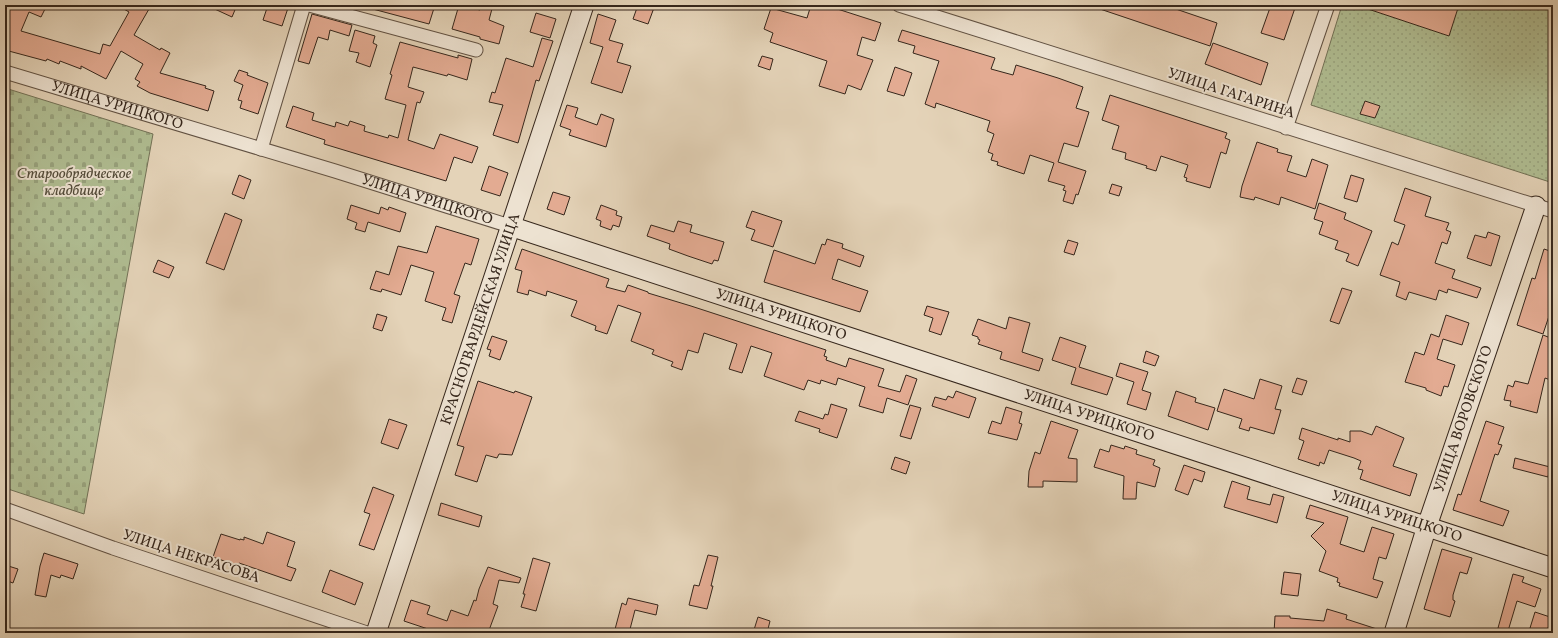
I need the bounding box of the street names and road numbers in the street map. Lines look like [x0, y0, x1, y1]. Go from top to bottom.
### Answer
street label: УЛИЦА ГАГАРИНА [1165, 64, 1298, 125]
street label: УЛИЦА УРИЦКОГО [49, 76, 185, 135]
street label: УЛИЦА УРИЦКОГО [359, 169, 495, 230]
street label: КРАСНОГВАРДЕЙСКАЯ УЛИЦА [436, 210, 526, 428]
street label: УЛИЦА УРИЦКОГО [713, 284, 849, 346]
street label: УЛИЦА ВОРОВСКОГО [1429, 343, 1498, 495]
street label: УЛИЦА УРИЦКОГО [1021, 385, 1157, 447]
street label: УЛИЦА УРИЦКОГО [1329, 486, 1465, 548]
street label: УЛИЦА НЕКРАСОВА [120, 525, 263, 589]

